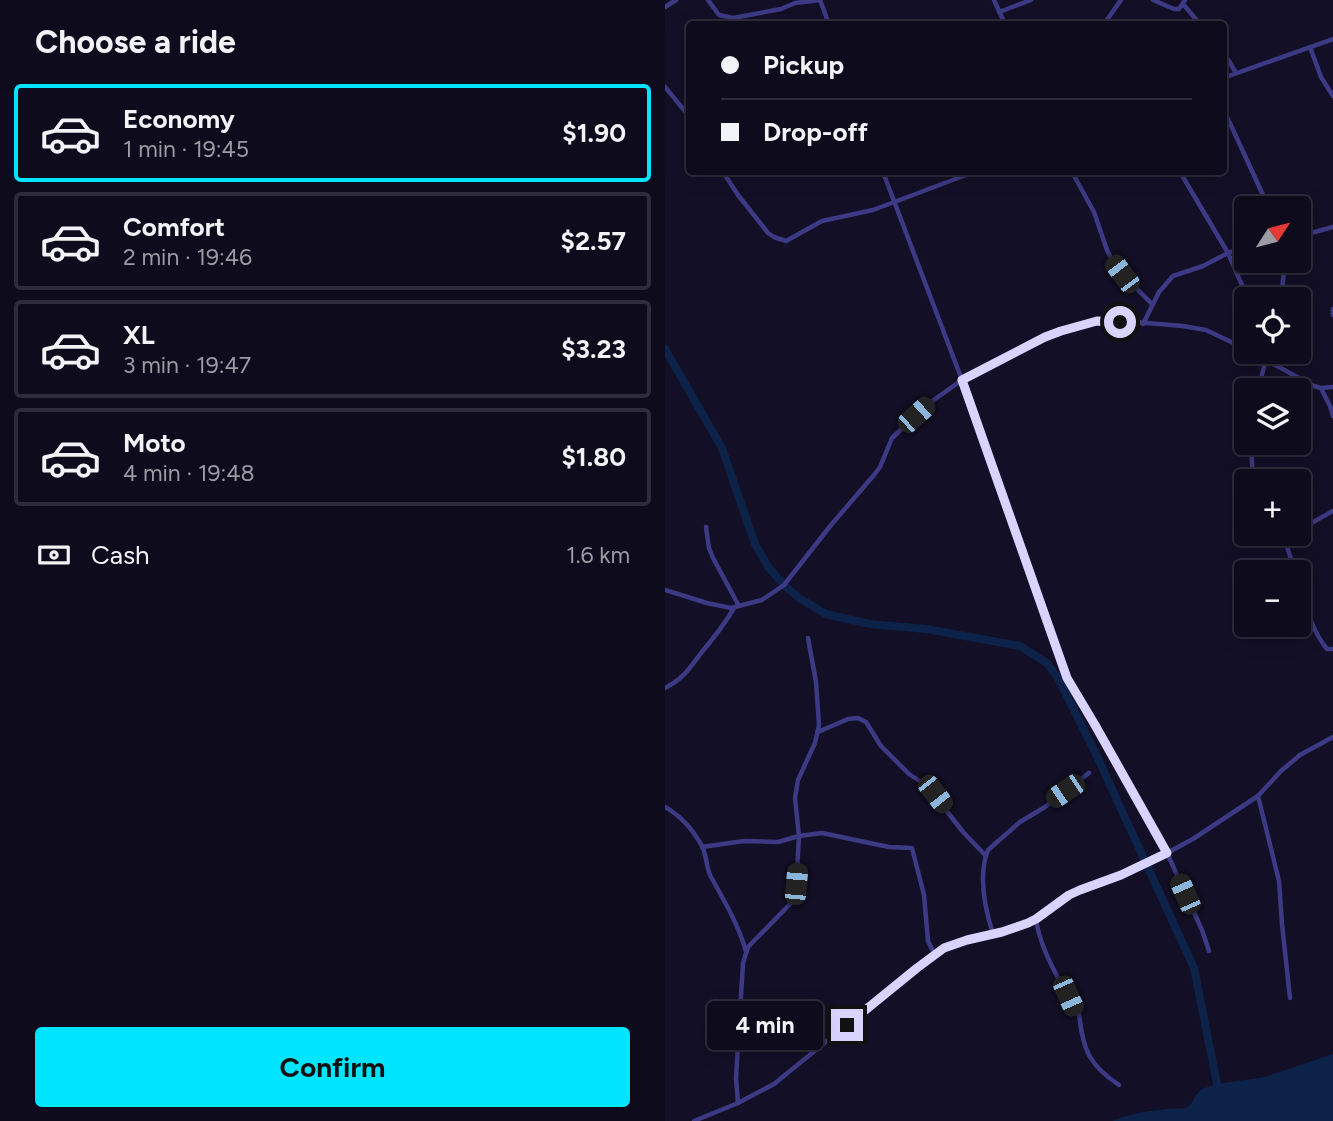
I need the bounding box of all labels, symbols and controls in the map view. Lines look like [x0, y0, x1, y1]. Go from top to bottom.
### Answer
text: Choose a ride [35, 23, 236, 61]
text: Pickup [763, 49, 844, 81]
icon: car [39, 102, 102, 165]
text: Economy [123, 103, 235, 135]
text: Drop-off [763, 116, 868, 148]
text: $1.90 [562, 117, 626, 149]
text: 1 min · 19:45 [123, 135, 249, 163]
north arrow [1234, 196, 1311, 273]
map controls [1234, 196, 1311, 637]
icon: car [39, 210, 102, 273]
text: Comfort [123, 211, 225, 243]
text: $2.57 [561, 225, 626, 257]
text: 2 min · 19:46 [123, 243, 252, 271]
car [1101, 251, 1144, 297]
button: locate [1234, 287, 1311, 364]
route start [1104, 306, 1136, 338]
icon: car [39, 318, 102, 381]
text: XL [123, 319, 155, 351]
text: $3.23 [561, 333, 626, 365]
text: 3 min · 19:47 [123, 351, 251, 379]
button: layers [1234, 378, 1311, 455]
car [894, 393, 939, 437]
icon: car [39, 426, 102, 489]
text: Moto [123, 427, 186, 459]
text: $1.80 [561, 441, 626, 473]
text: 4 min · 19:48 [123, 459, 255, 487]
button: + [1234, 469, 1311, 546]
icon: cash [35, 536, 73, 574]
text: Cash [91, 539, 150, 571]
text: 1.6 km [566, 541, 630, 569]
button: − [1234, 560, 1311, 637]
car [914, 771, 957, 817]
car [1042, 771, 1089, 811]
car [784, 862, 809, 906]
car [1167, 871, 1204, 917]
car [1050, 973, 1087, 1019]
callout: 4 min [707, 1000, 823, 1050]
route end [831, 1009, 863, 1041]
text: 4 min [735, 1011, 795, 1039]
button: Confirm [35, 1027, 630, 1107]

